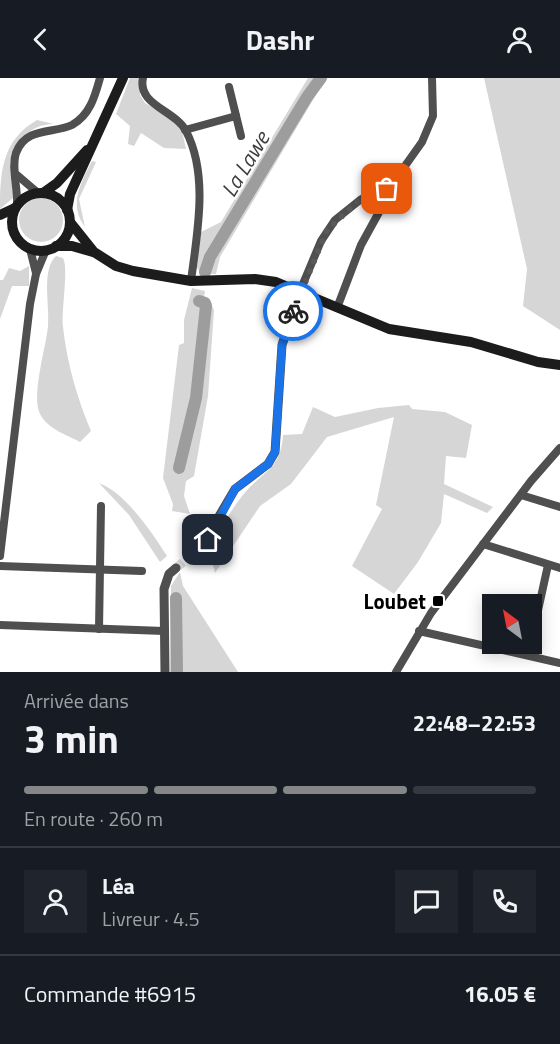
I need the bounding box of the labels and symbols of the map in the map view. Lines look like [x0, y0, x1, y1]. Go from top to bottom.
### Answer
water label: La Lawe [212, 123, 279, 203]
pin [361, 163, 412, 214]
courier [263, 281, 323, 341]
pin [182, 514, 233, 565]
place label: Loubet [364, 585, 426, 617]
marker: Loubet [431, 594, 445, 608]
north arrow [482, 594, 542, 654]

